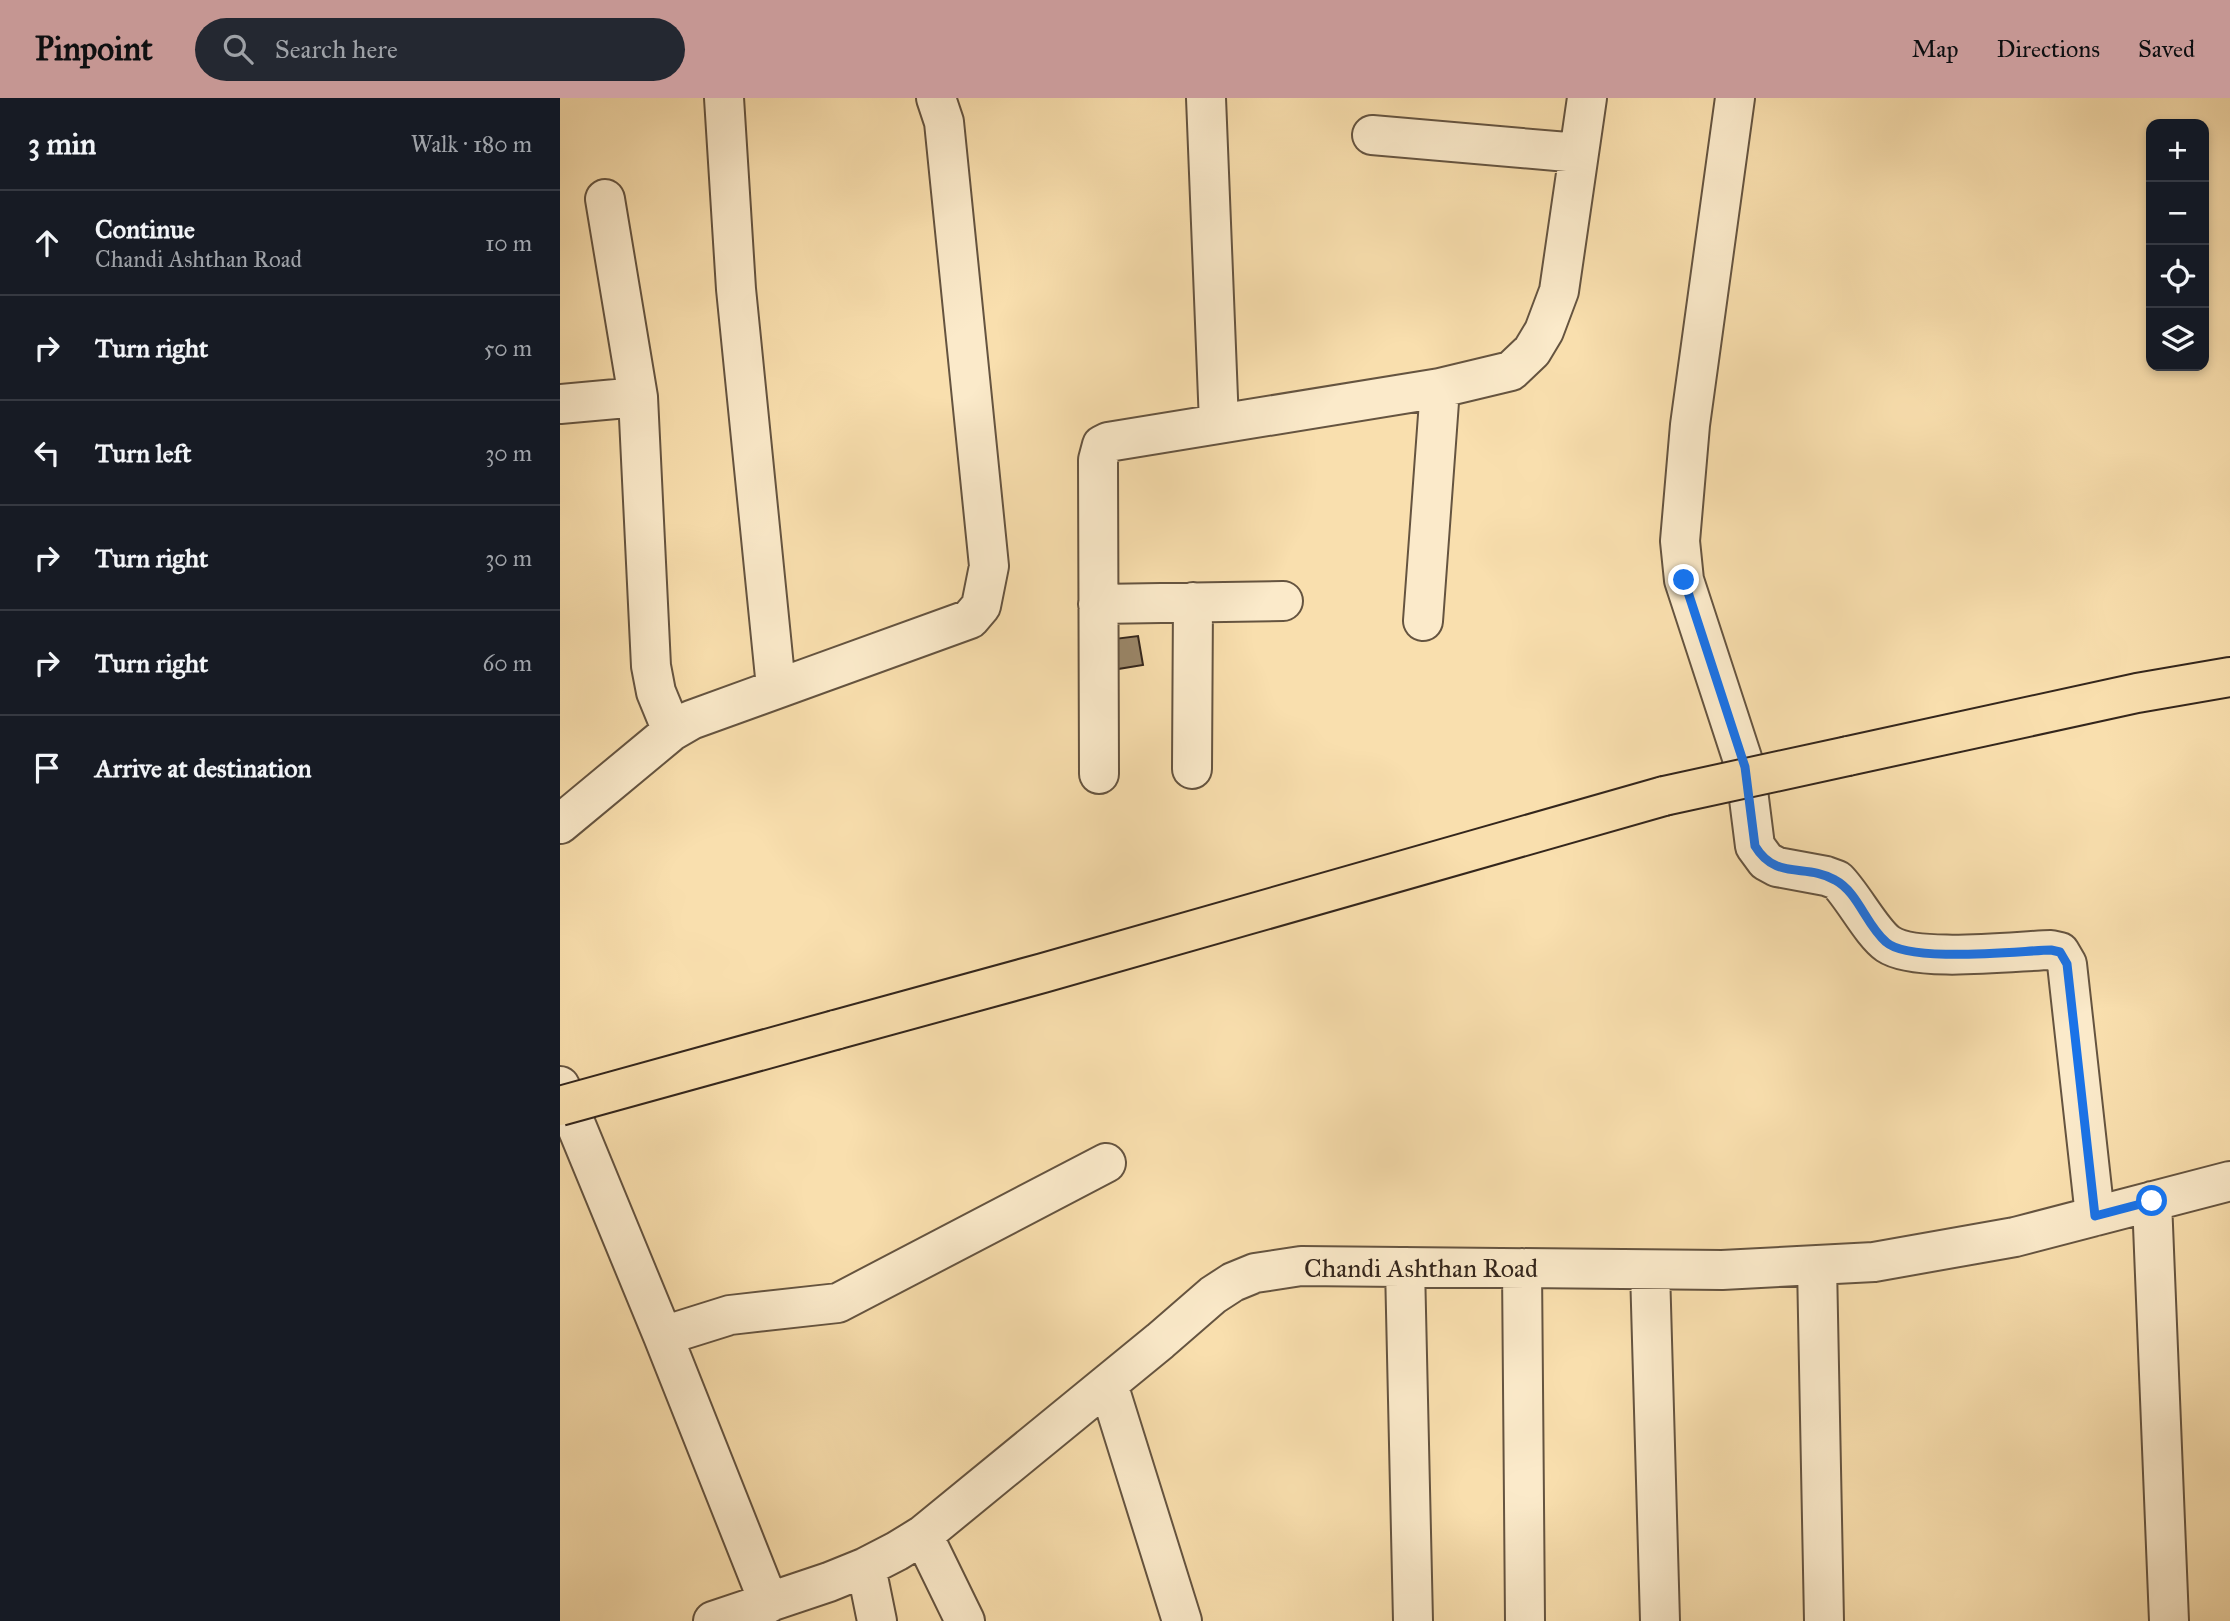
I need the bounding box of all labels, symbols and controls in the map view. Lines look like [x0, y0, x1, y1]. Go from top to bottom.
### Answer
search box [195, 18, 685, 81]
text: Pinpoint [35, 29, 153, 69]
icon: search [219, 30, 257, 68]
text: Search here [275, 33, 398, 65]
text: Map [1912, 34, 1959, 64]
text: Directions [1997, 34, 2100, 64]
text: Saved [2138, 34, 2195, 64]
map controls [2146, 119, 2209, 371]
button: + [2146, 119, 2209, 182]
text: 3 min [28, 126, 96, 162]
text: Walk · 180 m [411, 130, 532, 158]
button: − [2146, 182, 2209, 245]
text: Continue [95, 213, 195, 245]
icon: ahead [28, 224, 66, 262]
text: 10 m [485, 229, 532, 257]
text: Chandi Ashthan Road [95, 245, 302, 273]
button: locate [2146, 245, 2209, 308]
button: layers [2146, 308, 2209, 371]
icon: right [28, 329, 66, 367]
text: Turn right [95, 332, 208, 364]
text: 50 m [484, 334, 532, 362]
icon: left [28, 434, 66, 472]
text: Turn left [95, 437, 191, 469]
text: 30 m [485, 439, 532, 467]
icon: right [28, 539, 66, 577]
text: Turn right [95, 542, 208, 574]
text: 30 m [485, 544, 532, 572]
route end [1668, 564, 1699, 595]
icon: right [28, 644, 66, 682]
text: Turn right [95, 647, 208, 679]
text: 60 m [483, 649, 532, 677]
icon: arrive [28, 749, 66, 787]
text: Arrive at destination [95, 752, 312, 784]
route start [2136, 1185, 2167, 1216]
street label: Chandi Ashthan Road [1304, 1252, 1538, 1284]

